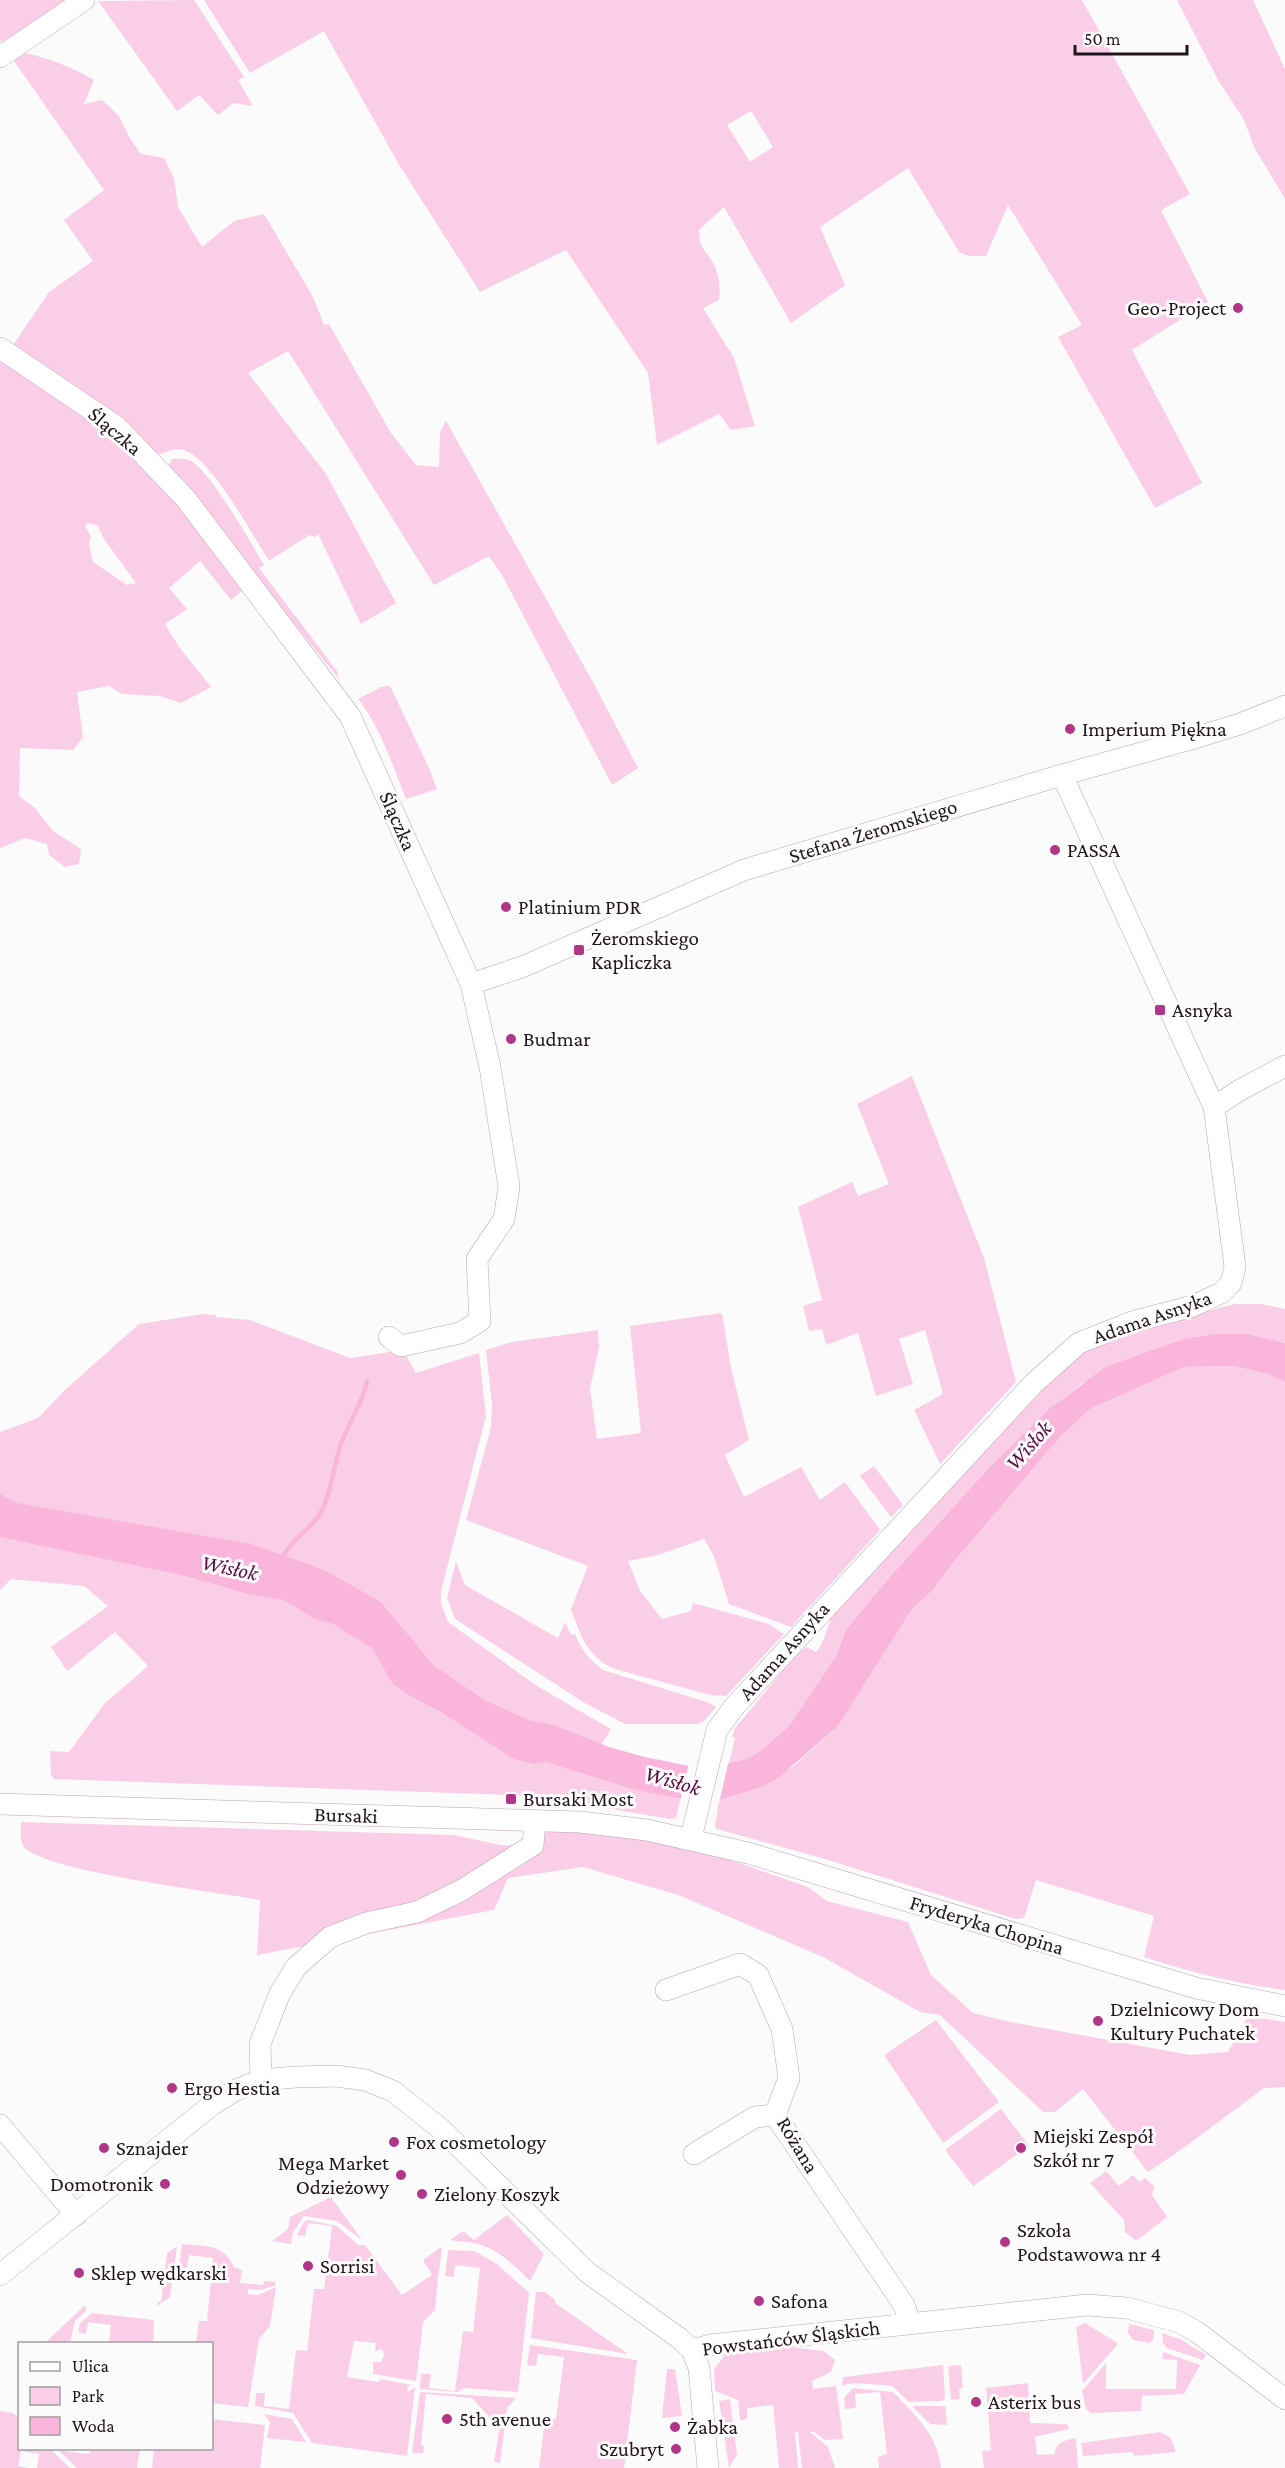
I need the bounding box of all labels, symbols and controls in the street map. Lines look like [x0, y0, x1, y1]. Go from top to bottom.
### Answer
scale bar [1075, 18, 1188, 56]
text: 50 m [1084, 29, 1121, 49]
place label: Geo-Project [1127, 296, 1227, 320]
marker: Geo-Project [1231, 301, 1245, 315]
street label: Ślączka [83, 402, 147, 460]
place label: Imperium Piękna [1082, 717, 1227, 741]
marker: Imperium Piękna [1063, 722, 1077, 736]
street label: Ślączka [374, 788, 422, 855]
street label: Stefana Żeromskiego [786, 794, 960, 868]
place label: PASSA [1067, 838, 1120, 862]
marker: PASSA [1048, 843, 1062, 857]
place label: Platinium PDR [518, 895, 641, 919]
marker: Platinium PDR [499, 900, 513, 914]
place label: Żeromskiego Kapliczka [591, 926, 699, 974]
marker: Żeromskiego Kapliczka [572, 943, 586, 957]
place label: Asnyka [1172, 998, 1233, 1022]
marker: Asnyka [1153, 1003, 1167, 1017]
place label: Budmar [523, 1027, 591, 1051]
marker: Budmar [504, 1032, 518, 1046]
street label: Adama Asnyka [1089, 1285, 1215, 1349]
water label: Wisłok [1000, 1415, 1058, 1475]
water label: Wisłok [199, 1549, 262, 1586]
street label: Adama Asnyka [734, 1597, 835, 1705]
water label: Wisłok [642, 1761, 705, 1801]
place label: Bursaki Most [523, 1787, 634, 1811]
marker: Bursaki Most [504, 1792, 518, 1806]
street label: Bursaki [314, 1802, 379, 1828]
street label: Fryderyka Chopina [907, 1890, 1067, 1960]
place label: Dzielnicowy Dom Kultury Puchatek [1110, 1997, 1260, 2045]
marker: Dzielnicowy Dom Kultury Puchatek [1091, 2014, 1105, 2028]
place label: Ergo Hestia [184, 2076, 281, 2100]
marker: Ergo Hestia [165, 2081, 179, 2095]
street label: Różana [772, 2112, 824, 2178]
place label: Miejski Zespół Szkół nr 7 [1033, 2124, 1154, 2172]
place label: Fox cosmetology [406, 2130, 547, 2154]
marker: Fox cosmetology [387, 2135, 401, 2149]
place label: Sznajder [116, 2136, 189, 2160]
marker: Sznajder [97, 2141, 111, 2155]
marker: Miejski Zespół Szkół nr 7 [1014, 2141, 1028, 2155]
place label: Mega Market Odzieżowy [278, 2151, 390, 2199]
marker: Mega Market Odzieżowy [394, 2168, 408, 2182]
place label: Domotronik [50, 2172, 153, 2196]
marker: Domotronik [158, 2177, 172, 2191]
place label: Zielony Koszyk [434, 2182, 559, 2206]
marker: Zielony Koszyk [415, 2187, 429, 2201]
place label: Szkoła Podstawowa nr 4 [1017, 2218, 1161, 2266]
marker: Szkoła Podstawowa nr 4 [998, 2235, 1012, 2249]
place label: Sorrisi [320, 2254, 375, 2278]
marker: Sorrisi [301, 2259, 315, 2273]
place label: Sklep wędkarski [91, 2261, 227, 2285]
marker: Sklep wędkarski [72, 2266, 86, 2280]
place label: Safona [771, 2289, 828, 2313]
marker: Safona [752, 2294, 766, 2308]
street label: Powstańców Śląskich [701, 2315, 881, 2361]
legend [18, 2342, 213, 2450]
text: Ulica [72, 2356, 109, 2376]
text: Park [72, 2386, 104, 2406]
place label: Asterix bus [988, 2390, 1081, 2414]
marker: Asterix bus [969, 2395, 983, 2409]
place label: 5th avenue [459, 2407, 551, 2431]
marker: 5th avenue [440, 2412, 454, 2426]
place label: Żabka [687, 2415, 738, 2439]
text: Woda [72, 2416, 115, 2436]
marker: Żabka [668, 2420, 682, 2434]
place label: Szubryt [599, 2437, 665, 2461]
marker: Szubryt [669, 2442, 683, 2456]

